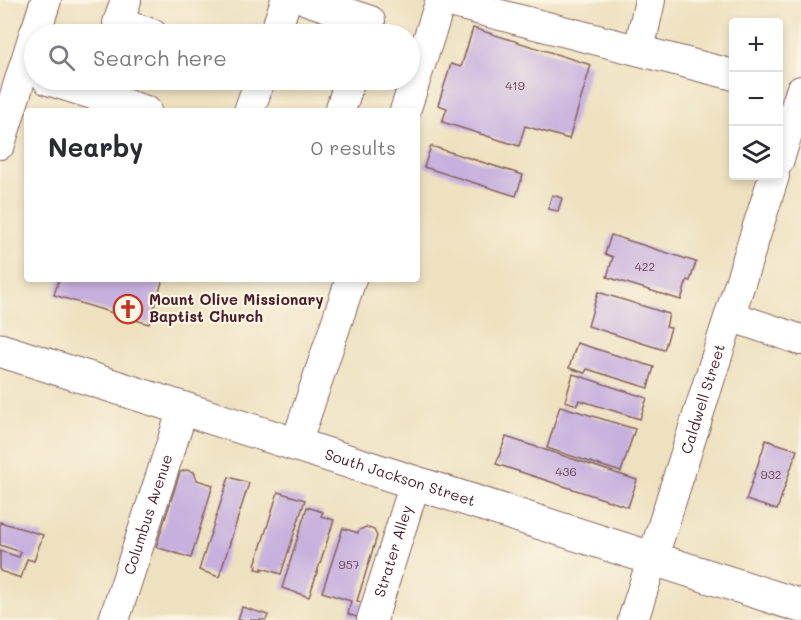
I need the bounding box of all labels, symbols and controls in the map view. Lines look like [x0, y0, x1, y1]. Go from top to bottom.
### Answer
map controls [729, 18, 783, 180]
button: + [729, 18, 783, 72]
search box [24, 24, 420, 90]
icon: search [45, 41, 78, 74]
text: Search here [93, 43, 227, 72]
button: − [729, 72, 783, 126]
house number: 419 [505, 77, 525, 93]
button: layers [729, 126, 783, 180]
text: Nearby [48, 130, 143, 164]
text: 0 results [311, 134, 396, 160]
house number: 422 [635, 258, 655, 274]
place label: Mount Olive Missionary Baptist Church [149, 289, 324, 326]
church icon: Mount Olive Missionary Baptist Church [112, 293, 144, 325]
street label: Caldwell Street [675, 341, 729, 456]
street label: South Jackson Street [323, 443, 478, 510]
street label: Columbus Avenue [119, 451, 177, 577]
house number: 436 [555, 463, 577, 479]
house number: 932 [761, 466, 781, 482]
street label: Strater Alley [369, 502, 416, 599]
house number: 957 [339, 556, 360, 572]

